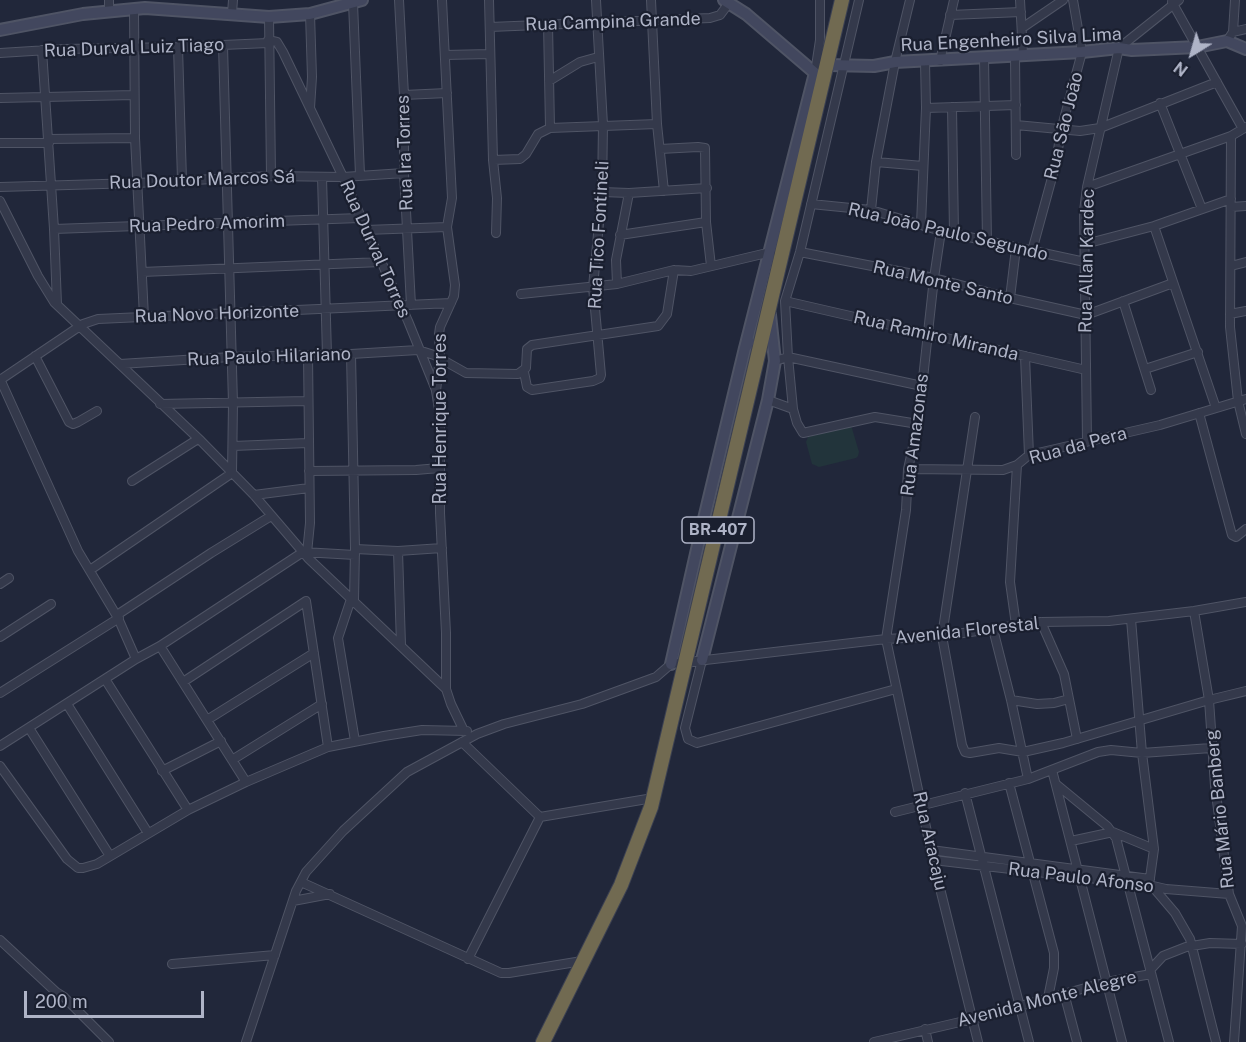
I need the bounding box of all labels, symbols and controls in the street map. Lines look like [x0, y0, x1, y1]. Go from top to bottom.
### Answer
street label: Rua Campina Grande [525, 8, 701, 36]
street label: Rua Engenheiro Silva Lima [900, 23, 1122, 57]
north arrow [1162, 24, 1222, 84]
street label: Rua Durval Luiz Tiago [43, 34, 225, 62]
text: N [1170, 57, 1192, 80]
street label: Rua São João [1040, 70, 1088, 182]
street label: Rua Ira Torres [392, 95, 418, 211]
street label: Rua Tico Fontineli [584, 160, 614, 310]
street label: Rua Doutor Marcos Sá [109, 166, 295, 194]
street label: Rua Durval Torres [335, 177, 415, 321]
street label: Rua Allan Kardec [1075, 189, 1099, 333]
street label: Rua João Paulo Segundo [846, 198, 1050, 266]
street label: Rua Pedro Amorim [129, 210, 285, 238]
street label: Rua Monte Santo [871, 256, 1015, 310]
street label: Rua Novo Horizonte [134, 300, 300, 328]
street label: Rua Ramiro Miranda [851, 307, 1021, 365]
street label: Rua Henrique Torres [429, 333, 451, 505]
street label: Rua Paulo Hilariano [187, 343, 351, 371]
street label: Rua Amazonas [897, 373, 933, 497]
street label: Rua da Pera [1027, 423, 1129, 469]
road number: BR-407 [682, 517, 754, 543]
street label: Avenida Florestal [894, 613, 1040, 649]
street label: Rua Mário Banberg [1201, 728, 1239, 890]
street label: Rua Aracaju [908, 789, 952, 893]
street label: Rua Paulo Afonso [1007, 858, 1155, 898]
street label: Avenida Monte Alegre [955, 966, 1139, 1032]
scale bar [27, 979, 207, 1017]
text: 200 m [35, 991, 88, 1012]

